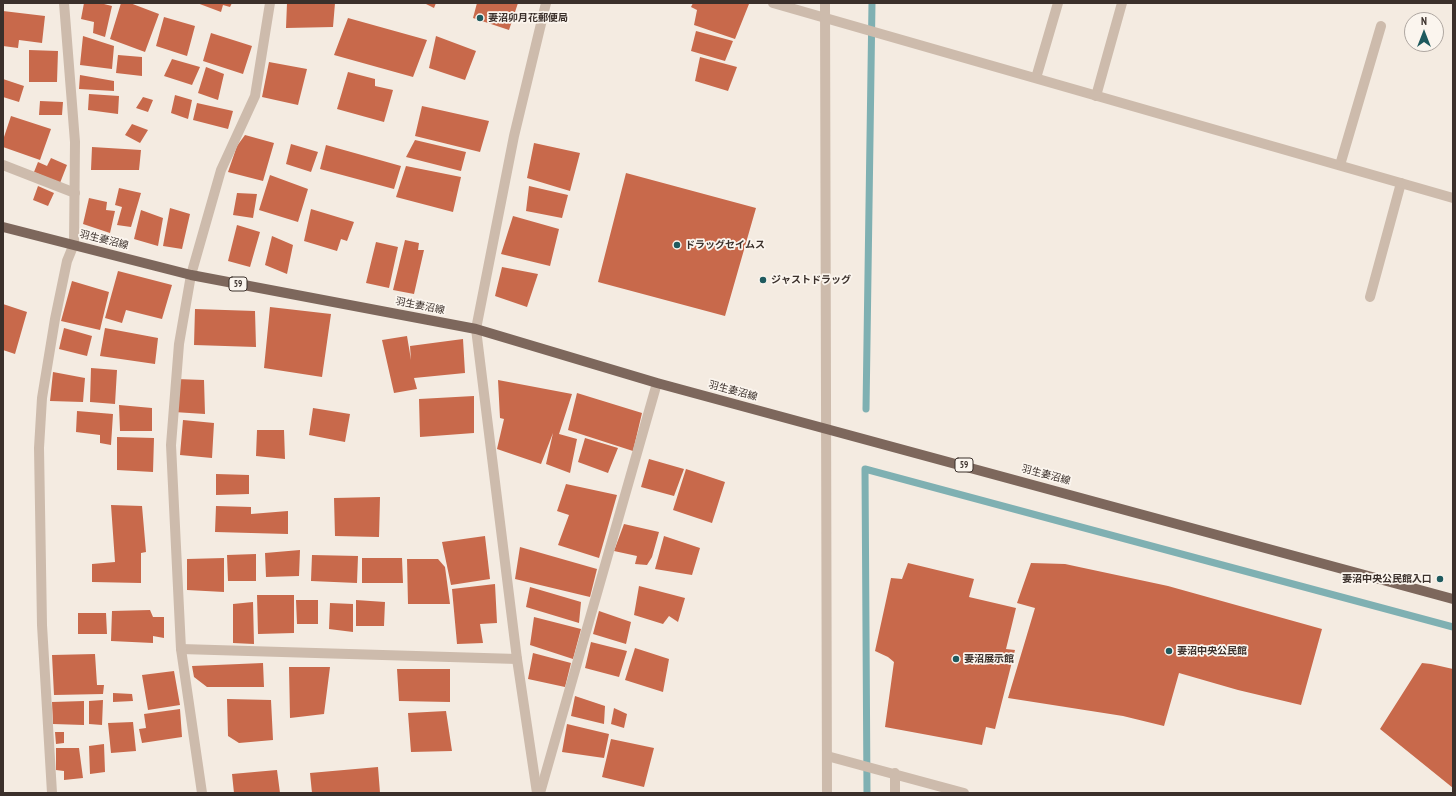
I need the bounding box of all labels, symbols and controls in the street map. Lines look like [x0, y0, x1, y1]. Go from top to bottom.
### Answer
place label: 妻沼卯月花郵便局 [488, 12, 568, 24]
north arrow [1404, 12, 1444, 52]
marker: 妻沼卯月花郵便局 [475, 13, 485, 23]
text: N [1421, 14, 1427, 28]
street label: 羽生妻沼線 [78, 228, 130, 252]
place label: ドラッグセイムス [685, 239, 765, 251]
marker: ドラッグセイムス [672, 240, 682, 250]
place label: ジャストドラッグ [771, 274, 851, 286]
marker: ジャストドラッグ [758, 275, 768, 285]
road number: 59 [229, 277, 247, 291]
street label: 羽生妻沼線 [394, 295, 446, 317]
street label: 羽生妻沼線 [707, 379, 759, 403]
road number: 59 [955, 458, 973, 472]
street label: 羽生妻沼線 [1020, 463, 1072, 487]
place label: 妻沼中央公民館入口 [1342, 573, 1432, 585]
marker: 妻沼中央公民館入口 [1435, 574, 1445, 584]
place label: 妻沼中央公民館 [1177, 645, 1247, 657]
marker: 妻沼中央公民館 [1164, 646, 1174, 656]
place label: 妻沼展示館 [964, 653, 1014, 665]
marker: 妻沼展示館 [951, 654, 961, 664]

